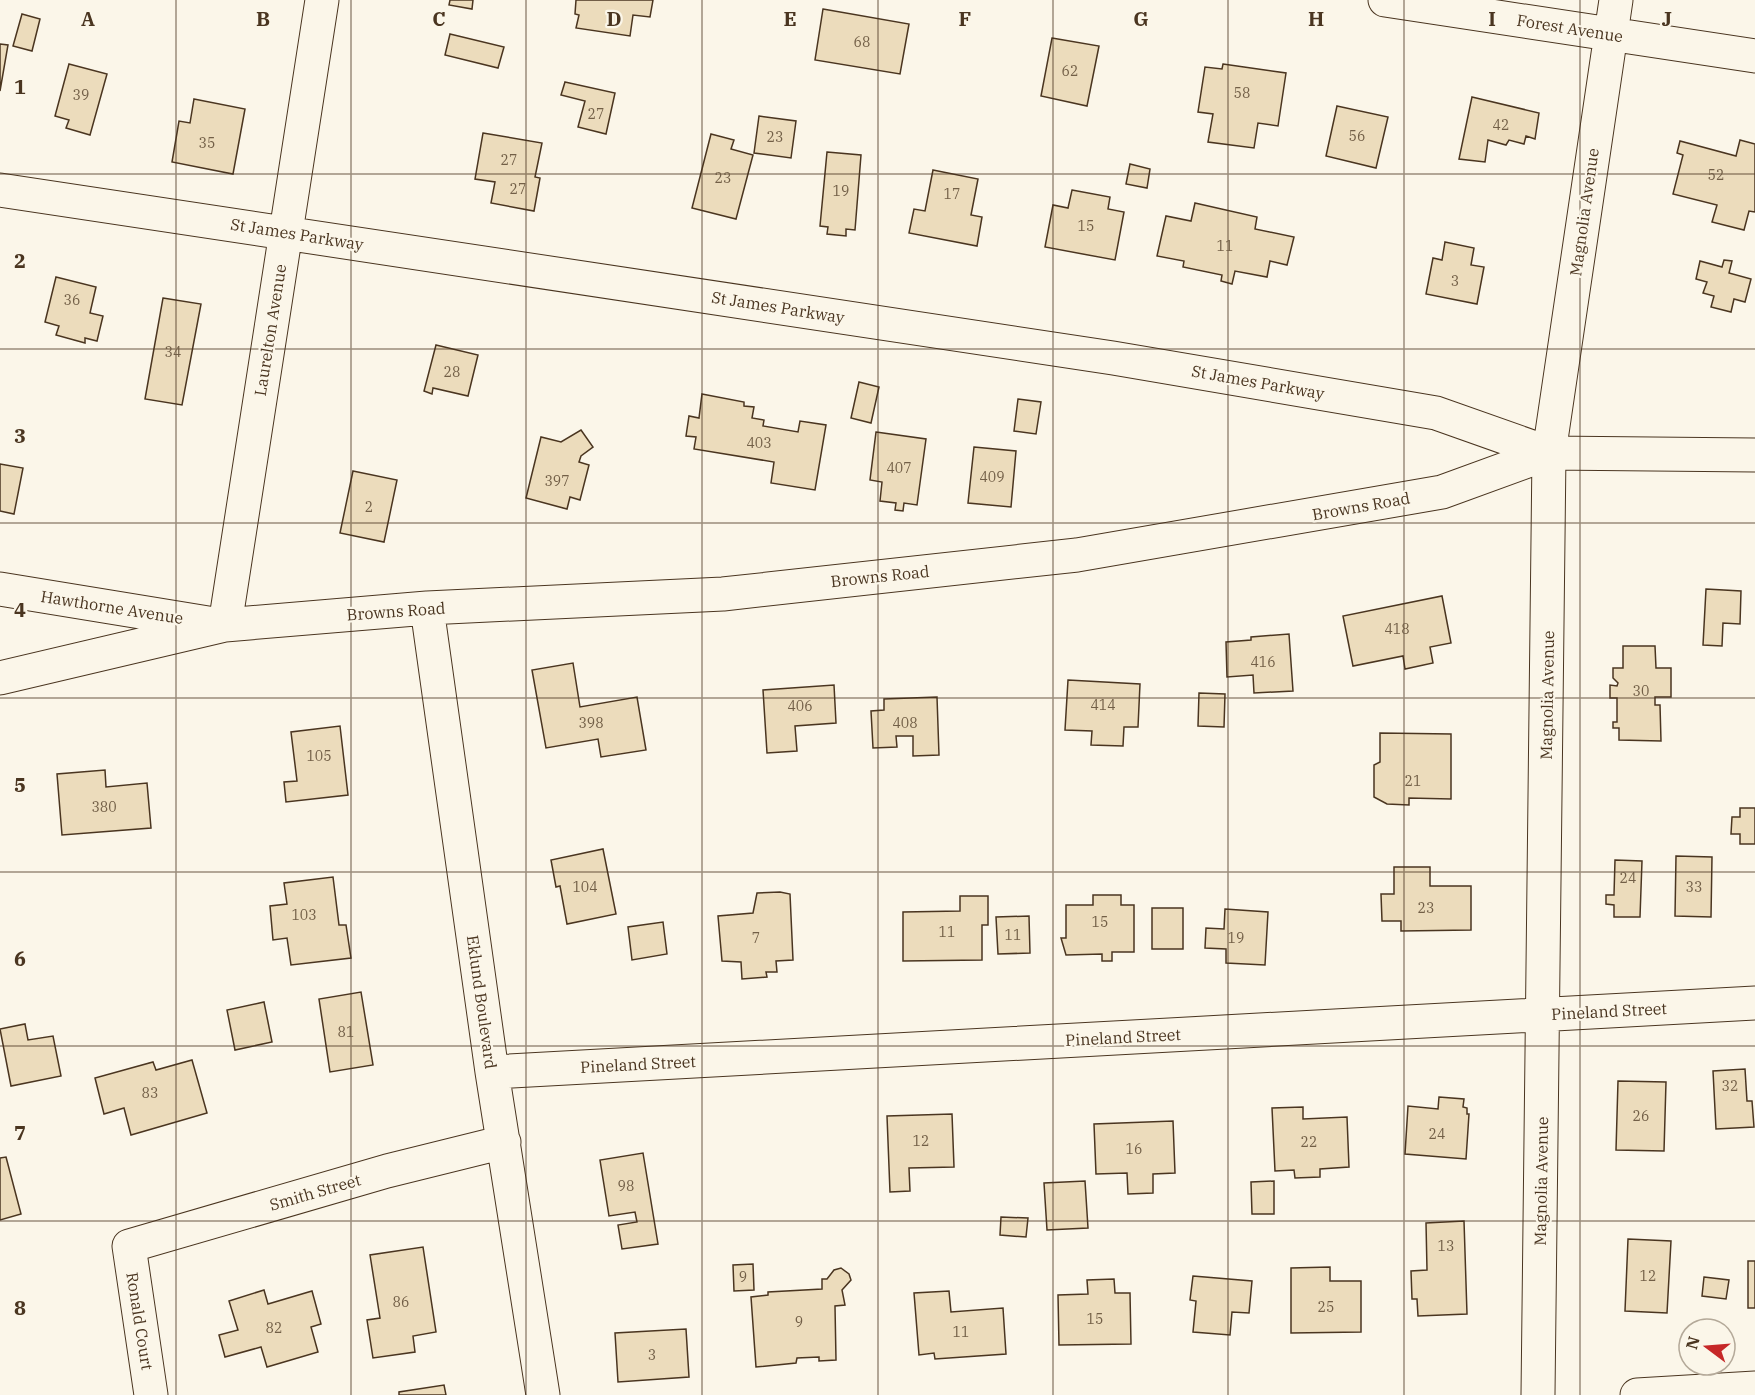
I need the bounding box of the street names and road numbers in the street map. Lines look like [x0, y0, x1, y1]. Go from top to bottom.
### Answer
street label: Forest Avenue [1515, 10, 1625, 46]
street label: Magnolia Avenue [1565, 147, 1603, 277]
street label: St James Parkway [229, 214, 365, 254]
street label: Laurelton Avenue [250, 263, 290, 397]
street label: St James Parkway [710, 287, 846, 327]
street label: St James Parkway [1190, 360, 1326, 404]
street label: Browns Road [1310, 488, 1412, 524]
street label: Browns Road [830, 561, 931, 591]
street label: Hawthorne Avenue [39, 586, 185, 628]
street label: Browns Road [346, 598, 446, 624]
street label: Magnolia Avenue [1536, 630, 1558, 760]
street label: Eklund Boulevard [463, 934, 501, 1070]
street label: Pineland Street [1551, 998, 1668, 1024]
street label: Pineland Street [1065, 1024, 1182, 1050]
street label: Pineland Street [580, 1051, 697, 1077]
street label: Magnolia Avenue [1530, 1116, 1552, 1246]
street label: Smith Street [267, 1169, 363, 1215]
street label: Ronald Court [122, 1271, 158, 1372]

